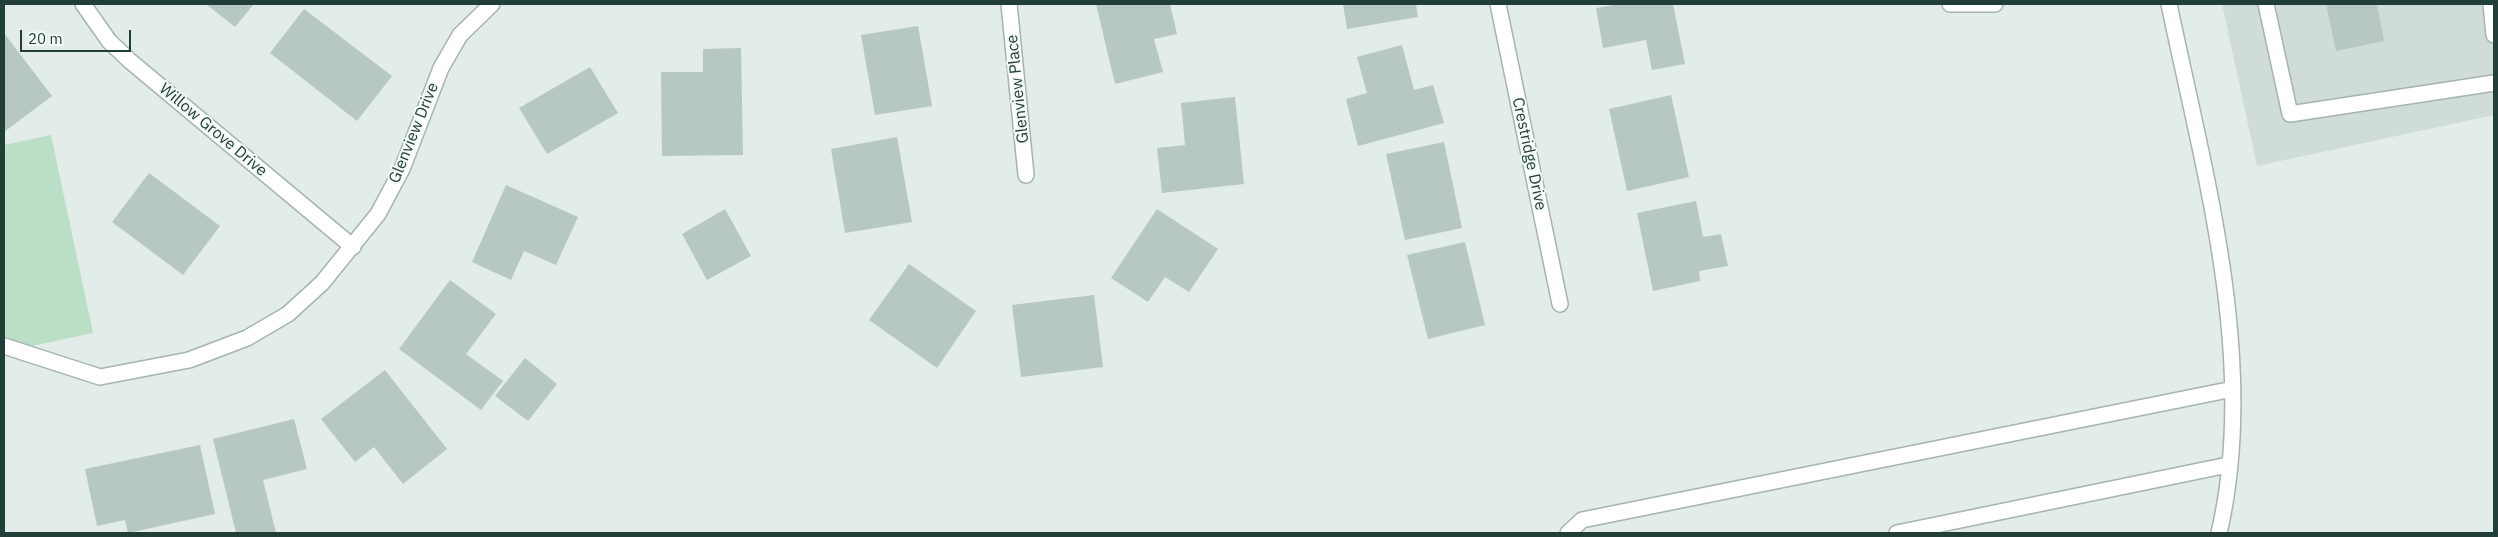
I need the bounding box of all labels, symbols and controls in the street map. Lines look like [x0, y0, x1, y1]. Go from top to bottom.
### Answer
scale bar [22, 20, 134, 52]
text: 20 m [28, 29, 63, 48]
street label: Glenview Place [1003, 34, 1033, 144]
street label: Willow Grove Drive [155, 79, 271, 181]
street label: Glenview Drive [385, 80, 443, 186]
street label: Crestridge Drive [1508, 96, 1550, 212]

